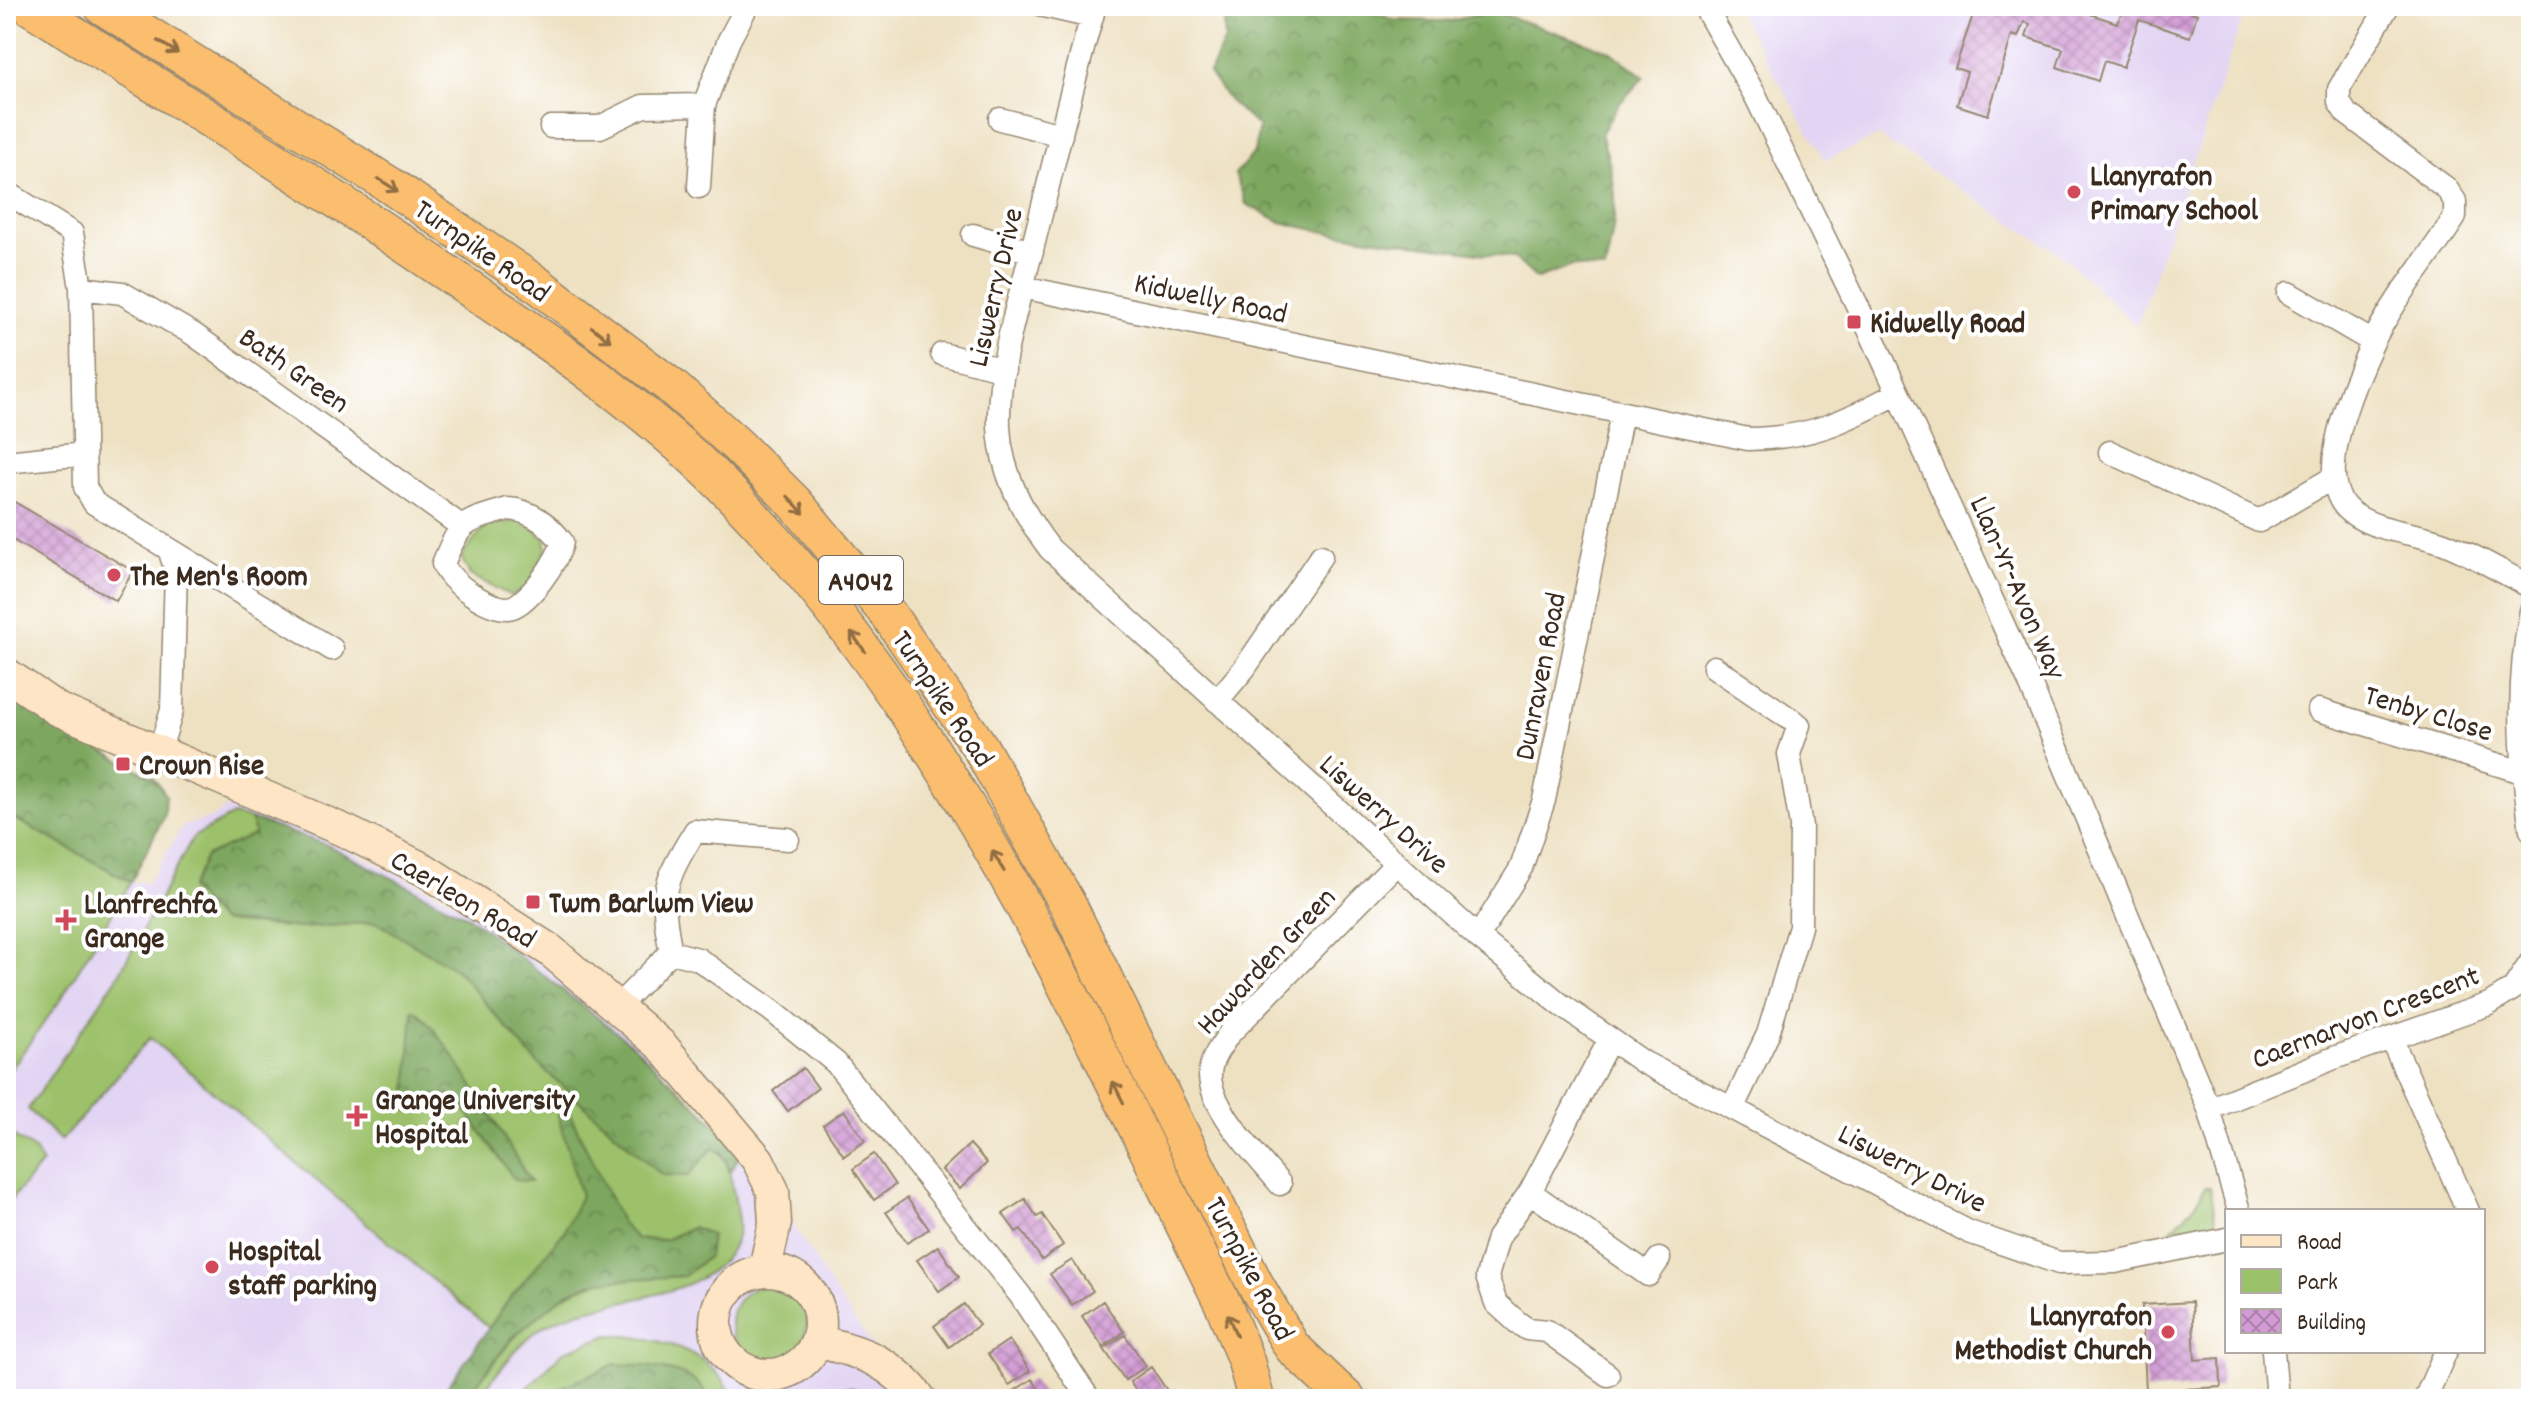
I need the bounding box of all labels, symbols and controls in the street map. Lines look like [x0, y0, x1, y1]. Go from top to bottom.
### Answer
one-way arrow [156, 40, 179, 56]
place label: Llanyrafon Primary School [2090, 158, 2259, 235]
one-way arrow [377, 177, 399, 193]
marker: Llanyrafon Primary School [2065, 183, 2083, 201]
street label: Turnpike Road [403, 191, 557, 317]
street label: Liswerry Drive [959, 204, 1038, 372]
street label: Kidwelly Road [1130, 264, 1291, 339]
place label: Kidwelly Road [1870, 305, 2025, 348]
marker: Kidwelly Road [1845, 313, 1863, 331]
street label: Bath Green [228, 319, 357, 427]
one-way arrow [590, 325, 612, 342]
street label: Llan-Yr-Avon Way [1955, 490, 2075, 688]
one-way arrow [787, 495, 805, 515]
road number: A4042 [819, 556, 903, 604]
place label: The Men's Room [130, 558, 308, 601]
marker: The Men's Room [105, 566, 123, 584]
street label: Dunraven Road [1506, 589, 1581, 764]
street label: Turnpike Road [878, 623, 1002, 778]
one-way arrow [850, 632, 867, 653]
street label: Tenby Close [2358, 676, 2497, 756]
street label: Liswerry Drive [1307, 746, 1457, 887]
place label: Crown Rise [139, 747, 264, 790]
marker: Crown Rise [114, 755, 132, 773]
street label: Caerleon Road [380, 841, 543, 962]
one-way arrow [989, 850, 1005, 873]
street label: Hawarden Green [1188, 879, 1348, 1047]
place label: Twm Barlwm View [549, 885, 754, 928]
place label: Llanfrechfa Grange [84, 886, 218, 963]
marker: Twm Barlwm View [524, 893, 542, 911]
marker: Llanfrechfa Grange [55, 909, 77, 931]
street label: Caernarvon Crescent [2246, 957, 2487, 1083]
one-way arrow [1109, 1080, 1125, 1104]
place label: Grange University Hospital [375, 1082, 576, 1159]
marker: Grange University Hospital [346, 1105, 368, 1127]
street label: Liswerry Drive [1829, 1115, 1993, 1227]
street label: Turnpike Road [1191, 1190, 1303, 1350]
legend [2225, 1209, 2485, 1353]
text: Road [2297, 1227, 2342, 1261]
place label: Hospital staff parking [228, 1233, 377, 1310]
marker: Hospital staff parking [203, 1258, 221, 1276]
text: Park [2297, 1267, 2338, 1301]
place label: Llanyrafon Methodist Church [1955, 1298, 2152, 1375]
text: Building [2297, 1307, 2366, 1341]
one-way arrow [1224, 1313, 1238, 1338]
marker: Llanyrafon Methodist Church [2159, 1323, 2177, 1341]

